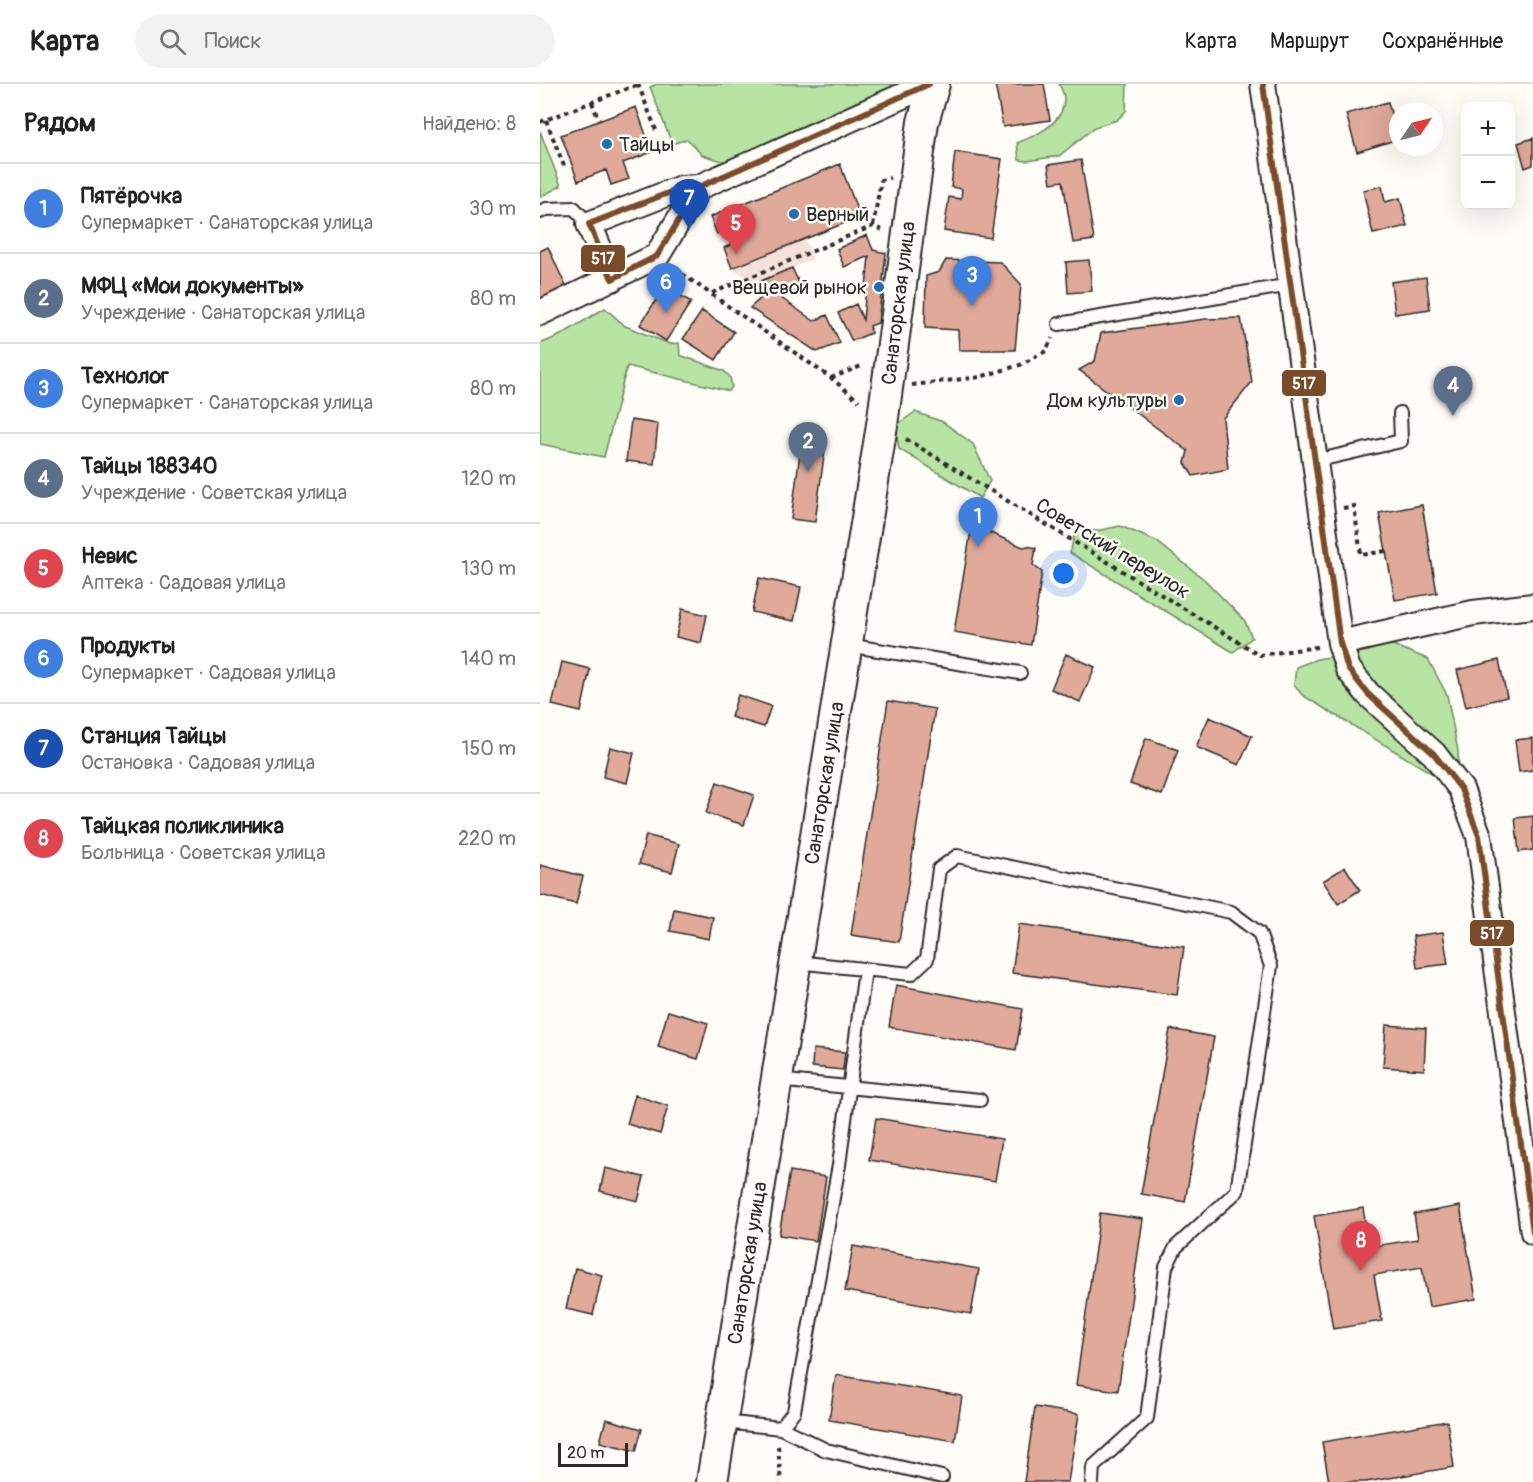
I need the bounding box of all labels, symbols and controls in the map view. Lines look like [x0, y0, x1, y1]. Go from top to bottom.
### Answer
search box [135, 14, 555, 68]
text: Карта [30, 24, 99, 59]
icon: search [156, 25, 189, 58]
text: Поиск [204, 27, 262, 55]
text: Карта [1185, 28, 1237, 55]
text: Маршрут [1270, 28, 1349, 55]
text: Сохранённые [1382, 28, 1503, 55]
north arrow [1389, 102, 1443, 156]
map controls [1461, 102, 1515, 210]
button: + [1461, 102, 1515, 156]
text: Рядом [24, 107, 96, 139]
text: Найдено: 8 [422, 111, 516, 136]
place label: Тайцы [619, 132, 674, 157]
marker: Тайцы [600, 137, 614, 151]
button: − [1461, 156, 1515, 210]
pin: 7 [670, 180, 708, 229]
text: Пятёрочка [81, 182, 182, 210]
text: 1 [40, 196, 47, 221]
text: 30 m [469, 196, 516, 221]
place label: Верный [806, 202, 869, 227]
pin: 5 [716, 204, 756, 254]
marker: Верный [787, 207, 801, 221]
text: Супермаркет · Санаторская улица [81, 210, 373, 235]
street label: Санаторская улица [876, 220, 921, 386]
line badge: 517 [580, 244, 626, 273]
text: 517 [591, 249, 615, 269]
pin: 3 [952, 256, 992, 306]
pin: 6 [646, 264, 686, 313]
text: МФЦ «Мои документы» [81, 272, 304, 300]
place label: Вещевой рынок [732, 275, 867, 300]
marker: Вещевой рынок [872, 280, 886, 294]
text: 2 [38, 286, 49, 311]
text: 80 m [470, 286, 516, 311]
text: Учреждение · Санаторская улица [81, 300, 365, 325]
text: Технолог [81, 362, 169, 390]
pin: 4 [1434, 366, 1472, 416]
line badge: 517 [1281, 369, 1327, 397]
text: 517 [1292, 374, 1316, 394]
text: 3 [38, 376, 49, 401]
text: 80 m [470, 376, 516, 401]
place label: Дом культуры [1046, 388, 1167, 413]
text: Супермаркет · Санаторская улица [81, 390, 373, 415]
marker: Дом культуры [1172, 393, 1186, 407]
pin: 2 [788, 422, 828, 472]
text: Тайцы 188340 [81, 452, 218, 480]
text: 4 [38, 466, 49, 491]
text: 120 m [461, 466, 516, 491]
text: Учреждение · Советская улица [81, 480, 347, 505]
street label: Советский переулок [1031, 492, 1194, 604]
pin: 1 [958, 498, 998, 547]
text: Невис [81, 542, 138, 570]
text: 5 [38, 556, 49, 581]
text: 130 m [461, 556, 516, 581]
your location [1049, 559, 1078, 588]
text: Аптека · Садовая улица [81, 570, 286, 595]
text: Продукты [81, 632, 176, 660]
text: 6 [38, 646, 49, 671]
text: 140 m [461, 646, 516, 671]
text: Супермаркет · Садовая улица [81, 660, 336, 685]
street label: Санаторская улица [799, 700, 850, 866]
text: Станция Тайцы [81, 722, 226, 750]
text: 7 [38, 736, 49, 761]
text: 150 m [462, 736, 516, 761]
text: Остановка · Садовая улица [81, 750, 315, 775]
text: Тайцкая поликлиника [81, 812, 284, 840]
text: 8 [38, 826, 49, 851]
text: 220 m [458, 826, 516, 851]
text: Больница · Советская улица [81, 840, 325, 865]
line badge: 517 [1469, 919, 1515, 947]
text: 517 [1480, 924, 1504, 944]
street label: Санаторская улица [722, 1180, 773, 1346]
pin: 8 [1342, 1222, 1380, 1271]
scale bar [558, 1440, 628, 1468]
text: 20 m [567, 1443, 605, 1463]

